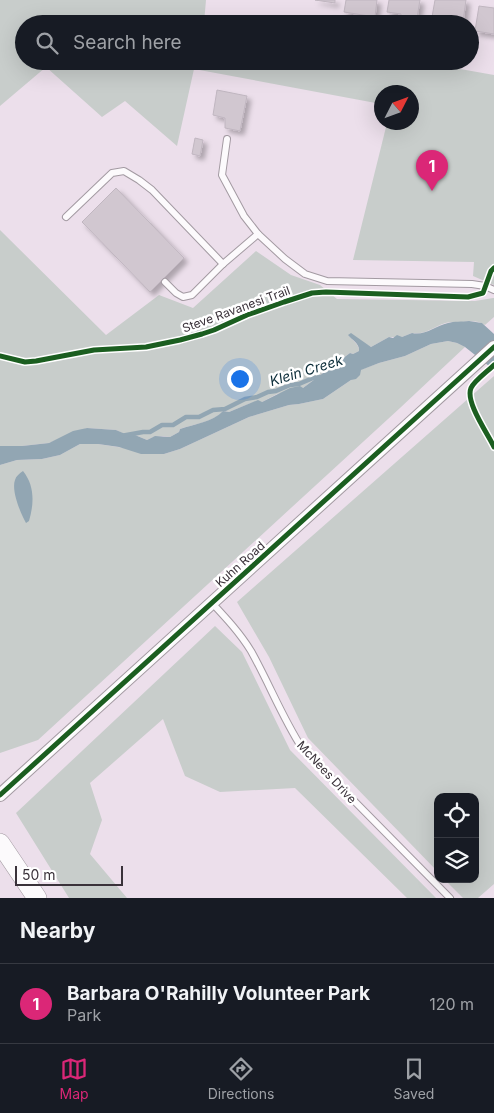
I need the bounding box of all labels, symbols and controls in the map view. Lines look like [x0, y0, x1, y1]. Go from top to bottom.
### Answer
search box [15, 15, 479, 70]
icon: search [33, 29, 61, 57]
text: Search here [73, 31, 182, 54]
north arrow [374, 85, 419, 130]
pin: 1 [416, 150, 448, 191]
street label: Steve Ravanesi Trail [180, 283, 292, 335]
water label: Klein Creek [267, 351, 345, 389]
your location [227, 366, 253, 392]
street label: Kuhn Road [212, 538, 268, 590]
street label: McNees Drive [294, 738, 360, 806]
map controls [434, 793, 479, 883]
button: locate [434, 793, 479, 838]
button: layers [434, 838, 479, 883]
scale bar [15, 863, 122, 886]
text: 50 m [22, 866, 56, 883]
text: Nearby [20, 918, 95, 943]
text: Barbara O'Rahilly Volunteer Park [67, 982, 370, 1005]
text: 1 [33, 994, 39, 1014]
text: 120 m [429, 994, 474, 1014]
text: Park [67, 1005, 101, 1025]
tab: Map [60, 1055, 89, 1102]
tab: Directions [208, 1055, 274, 1102]
tab: Saved [393, 1055, 434, 1102]

